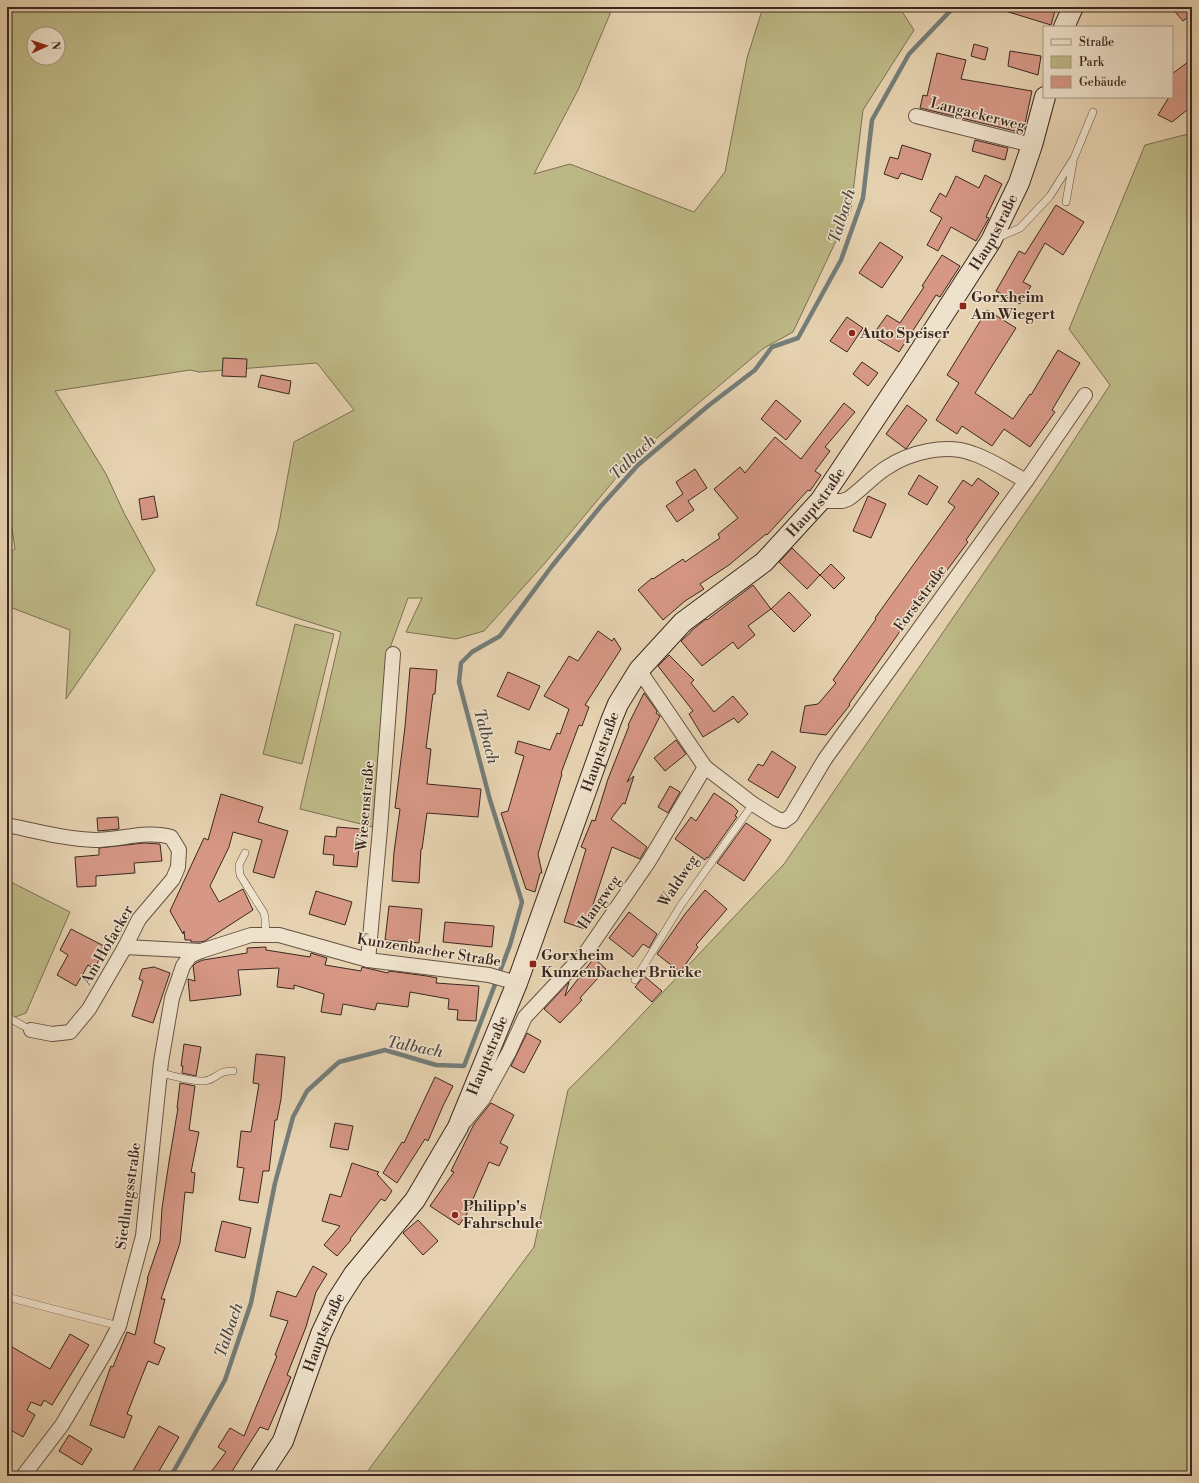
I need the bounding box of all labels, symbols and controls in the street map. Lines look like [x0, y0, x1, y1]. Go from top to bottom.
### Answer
north arrow [26, 26, 66, 66]
legend [1043, 26, 1173, 98]
text: Straße [1079, 35, 1114, 50]
text: N [48, 41, 62, 51]
text: Park [1079, 55, 1105, 70]
text: Gebäude [1079, 75, 1127, 90]
street label: Langackerweg [928, 93, 1028, 136]
water label: Talbach [824, 186, 860, 246]
street label: Hauptstraße [966, 191, 1022, 274]
place label: Gorxheim Am Wiegert [970, 288, 1056, 324]
marker: Gorxheim Am Wiegert [958, 301, 968, 311]
place label: Auto Speiser [859, 324, 950, 343]
marker: Auto Speiser [847, 328, 857, 338]
water label: Talbach [605, 431, 660, 485]
street label: Hauptstraße [782, 464, 850, 542]
street label: Forststraße [890, 561, 951, 635]
water label: Talbach [469, 706, 503, 766]
street label: Hauptstraße [577, 709, 624, 795]
street label: Wiesenstraße [352, 760, 379, 853]
street label: Waldweg [653, 851, 703, 912]
street label: Hangweg [574, 871, 625, 933]
street label: Am Hofacker [76, 901, 138, 989]
street label: Kunzenbacher Straße [355, 930, 503, 971]
place label: Gorxheim Kunzenbacher Brücke [541, 946, 702, 982]
marker: Gorxheim Kunzenbacher Brücke [528, 959, 538, 969]
street label: Hauptstraße [463, 1013, 513, 1098]
water label: Talbach [385, 1032, 445, 1062]
street label: Siedlungsstraße [112, 1141, 145, 1251]
place label: Philipp's Fahrschule [463, 1197, 543, 1233]
marker: Philipp's Fahrschule [450, 1210, 460, 1220]
street label: Hauptstraße [299, 1289, 349, 1375]
water label: Talbach [210, 1300, 248, 1360]

